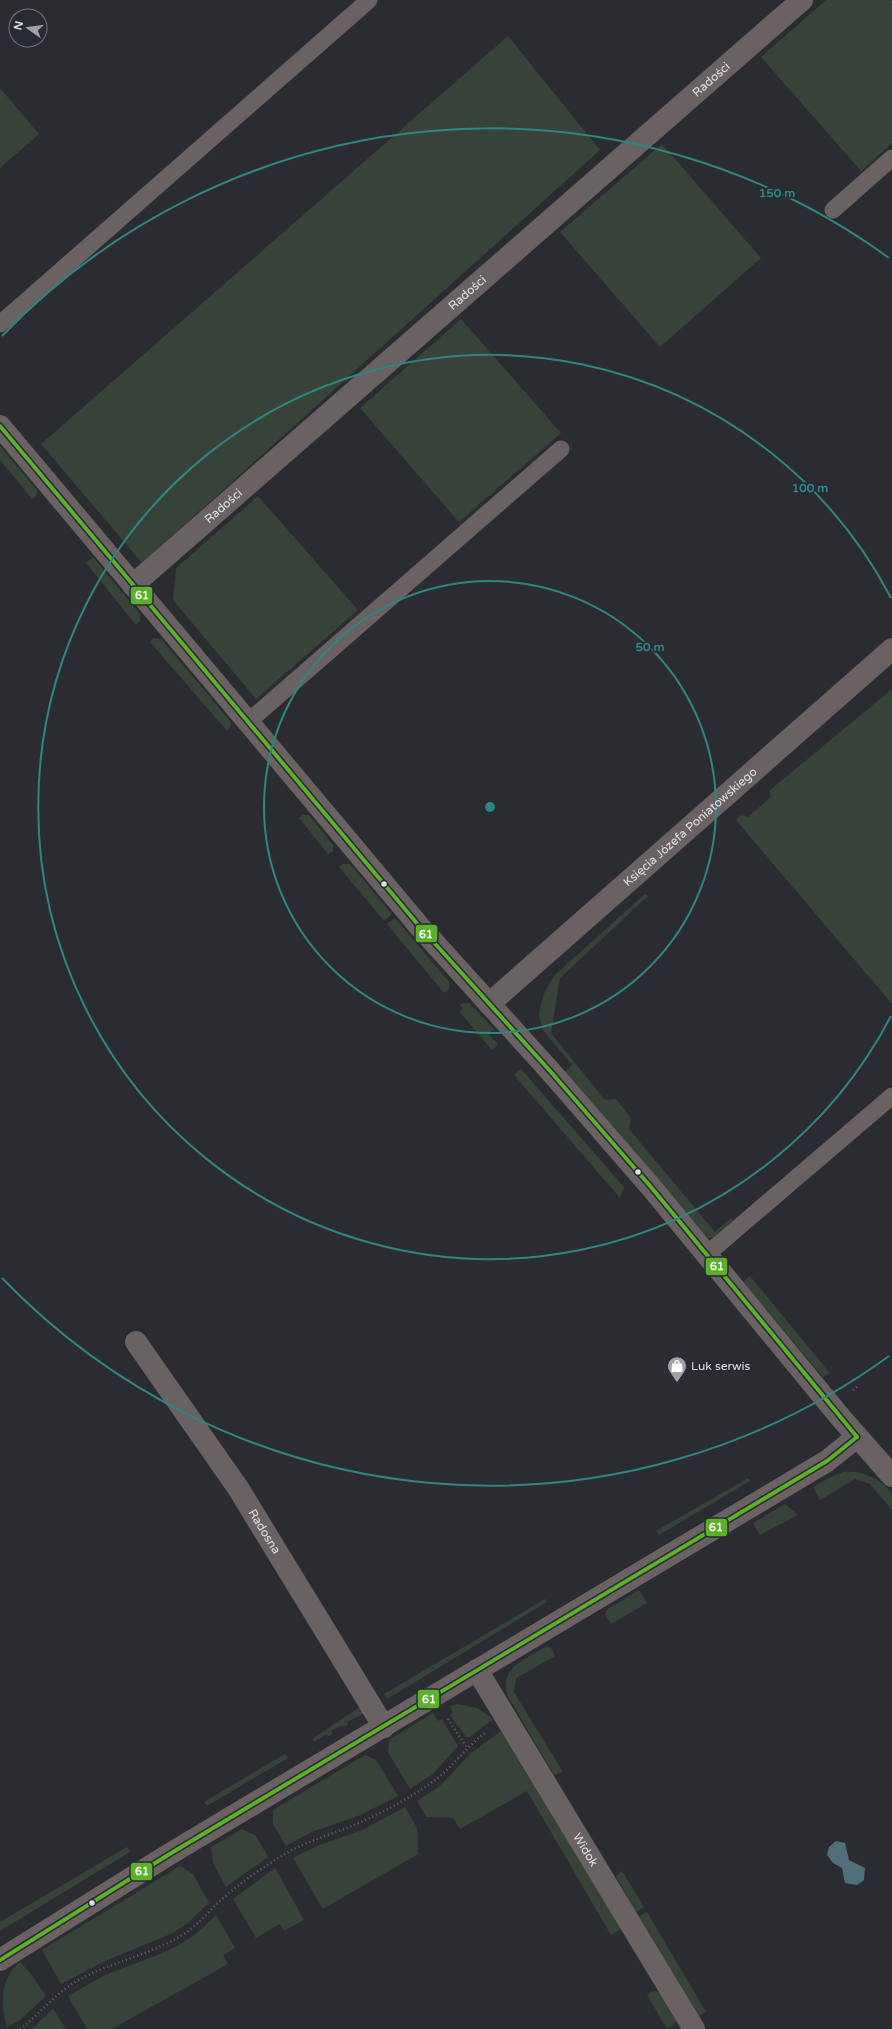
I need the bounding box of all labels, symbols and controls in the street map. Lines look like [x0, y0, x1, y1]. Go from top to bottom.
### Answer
north arrow [8, 8, 48, 48]
text: N [11, 20, 26, 32]
street label: Radości [689, 59, 733, 100]
text: 150 m [759, 186, 795, 200]
street label: Radości [446, 273, 489, 313]
text: 100 m [792, 481, 828, 495]
street label: Radości [202, 486, 245, 526]
line badge: 61 [130, 586, 153, 605]
text: 61 [135, 589, 149, 602]
text: 50 m [635, 640, 665, 654]
street label: Księcia Józefa Poniatowskiego [620, 764, 760, 889]
centre of rings [483, 800, 497, 814]
unlabelled marker [379, 879, 389, 889]
line badge: 61 [415, 924, 438, 943]
text: 61 [419, 928, 433, 941]
unlabelled marker [633, 1167, 643, 1177]
line badge: 61 [705, 1257, 728, 1276]
text: 61 [710, 1260, 724, 1273]
shop icon: Luk serwis [666, 1355, 688, 1383]
place label: Luk serwis [691, 1359, 751, 1373]
street label: Radosna [246, 1506, 284, 1556]
line badge: 61 [705, 1518, 728, 1537]
text: 61 [709, 1521, 723, 1534]
line badge: 61 [417, 1689, 440, 1709]
text: 61 [422, 1693, 436, 1706]
street label: Widok [570, 1831, 601, 1869]
line badge: 61 [130, 1862, 153, 1881]
text: 61 [135, 1865, 149, 1878]
unlabelled marker [87, 1898, 97, 1908]

